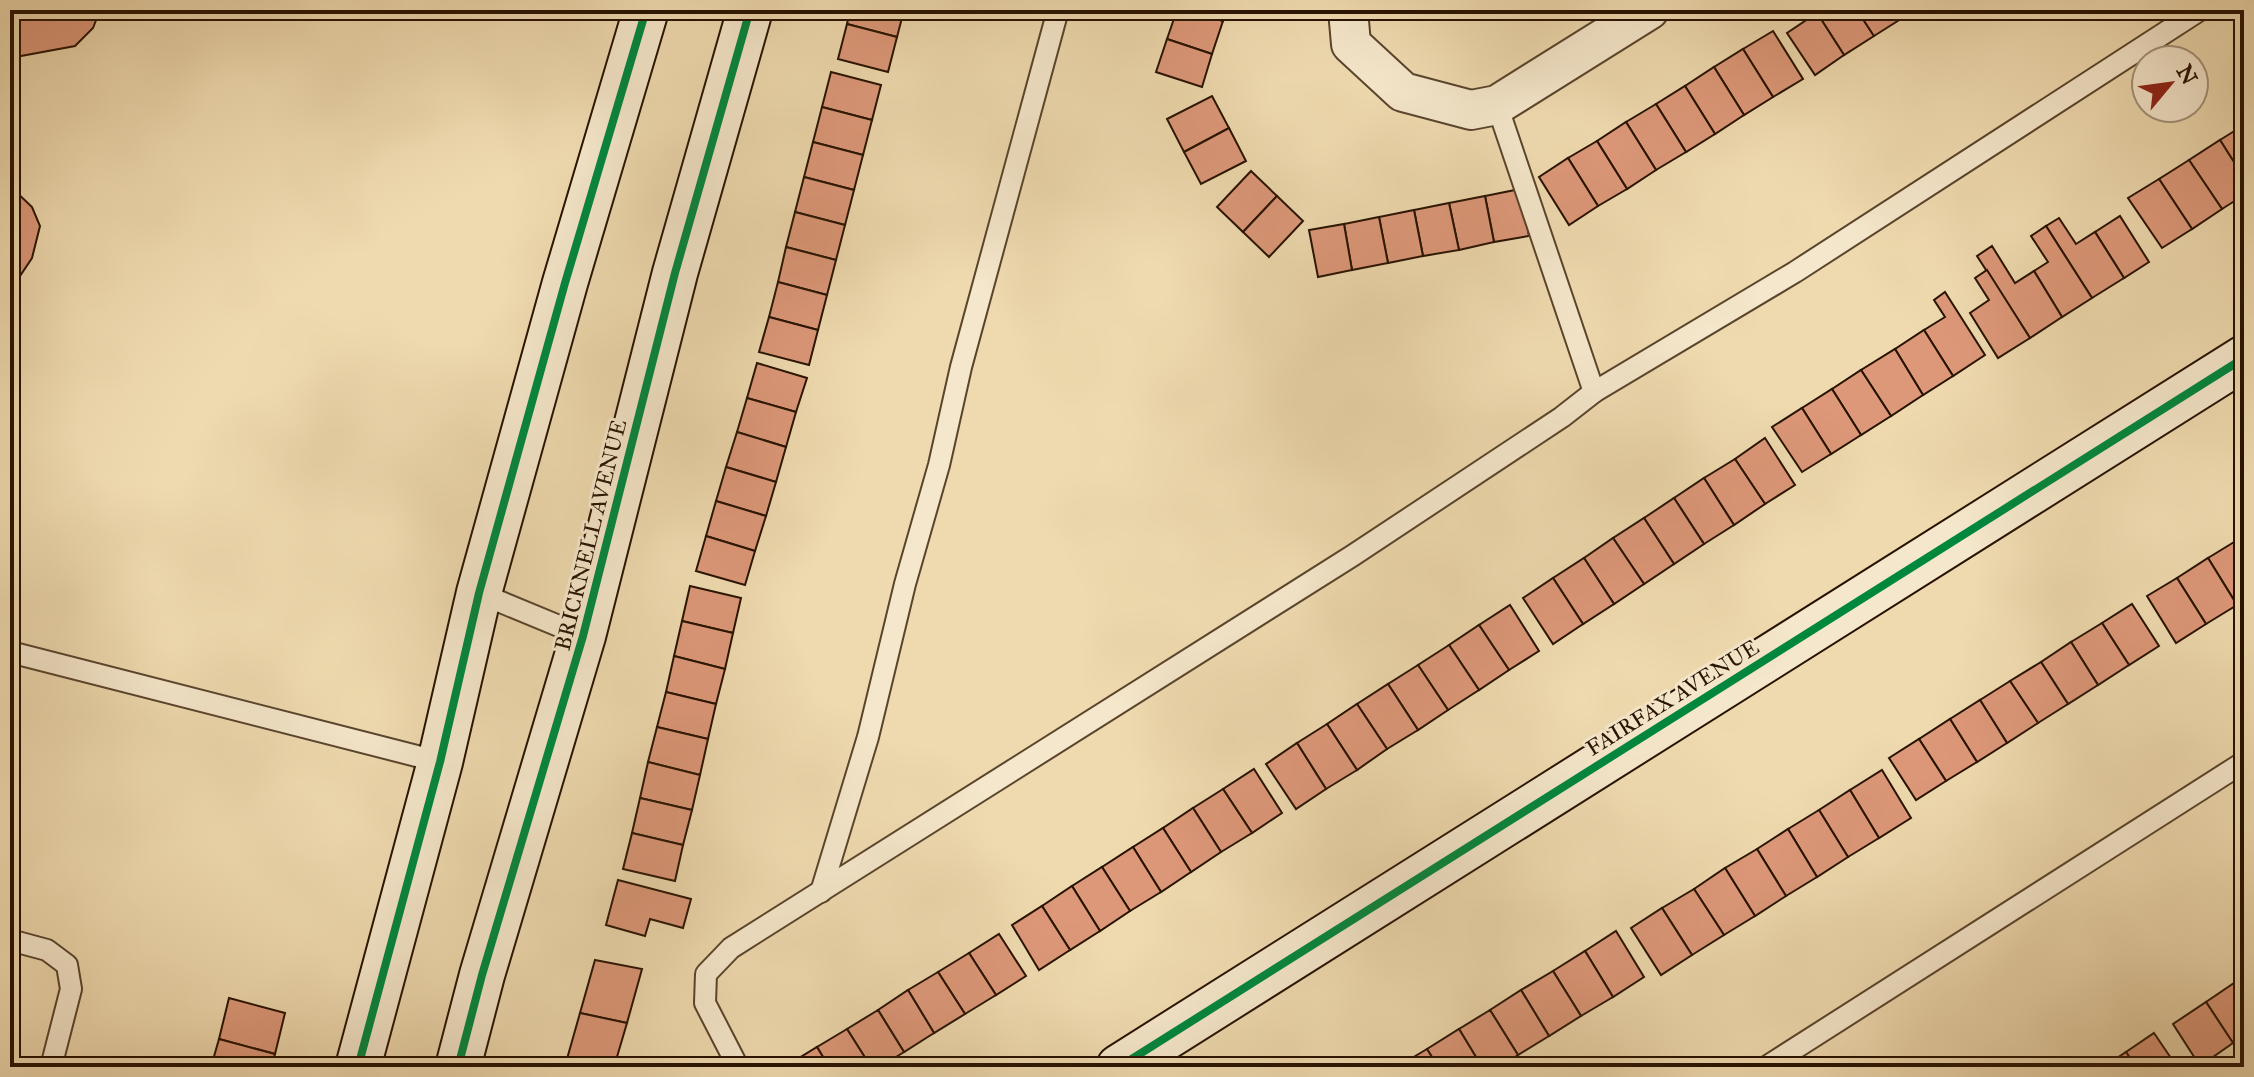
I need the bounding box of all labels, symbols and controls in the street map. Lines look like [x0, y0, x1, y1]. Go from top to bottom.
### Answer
north arrow [2130, 44, 2210, 124]
text: N [2171, 60, 2204, 90]
street label: BRICKNELL AVENUE [549, 416, 632, 654]
street label: FAIRFAX AVENUE [1581, 633, 1764, 762]

